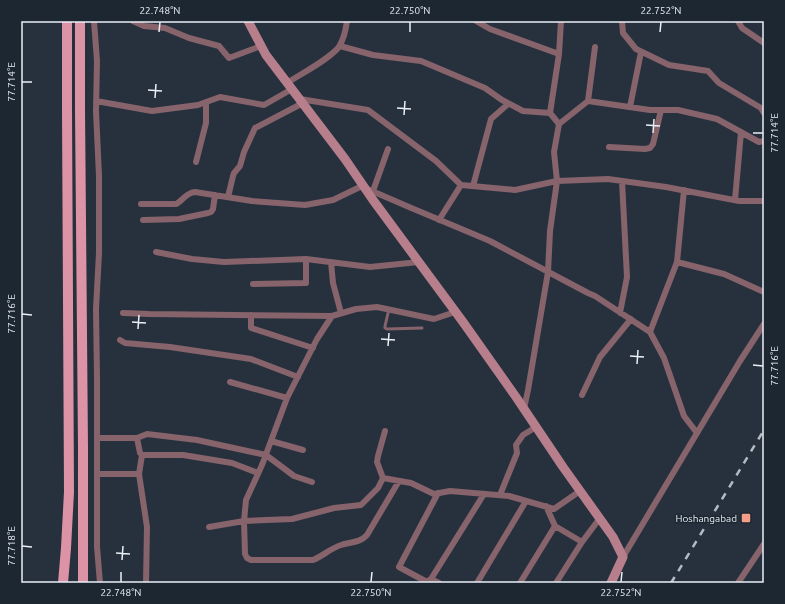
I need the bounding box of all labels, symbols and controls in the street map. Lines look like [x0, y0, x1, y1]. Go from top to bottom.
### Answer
text: 22.748°N [139, 5, 181, 16]
text: 22.750°N [389, 5, 431, 16]
text: 22.752°N [640, 5, 682, 16]
text: 77.714°E [6, 62, 17, 102]
text: 77.714°E [769, 113, 780, 153]
text: 77.716°E [6, 294, 17, 334]
text: 77.716°E [769, 346, 780, 386]
marker: Hoshangabad [740, 512, 752, 524]
place label: Hoshangabad [676, 513, 737, 524]
text: 77.718°E [6, 526, 17, 566]
text: 22.748°N [100, 587, 142, 598]
text: 22.750°N [350, 587, 392, 598]
text: 22.752°N [600, 587, 642, 598]

